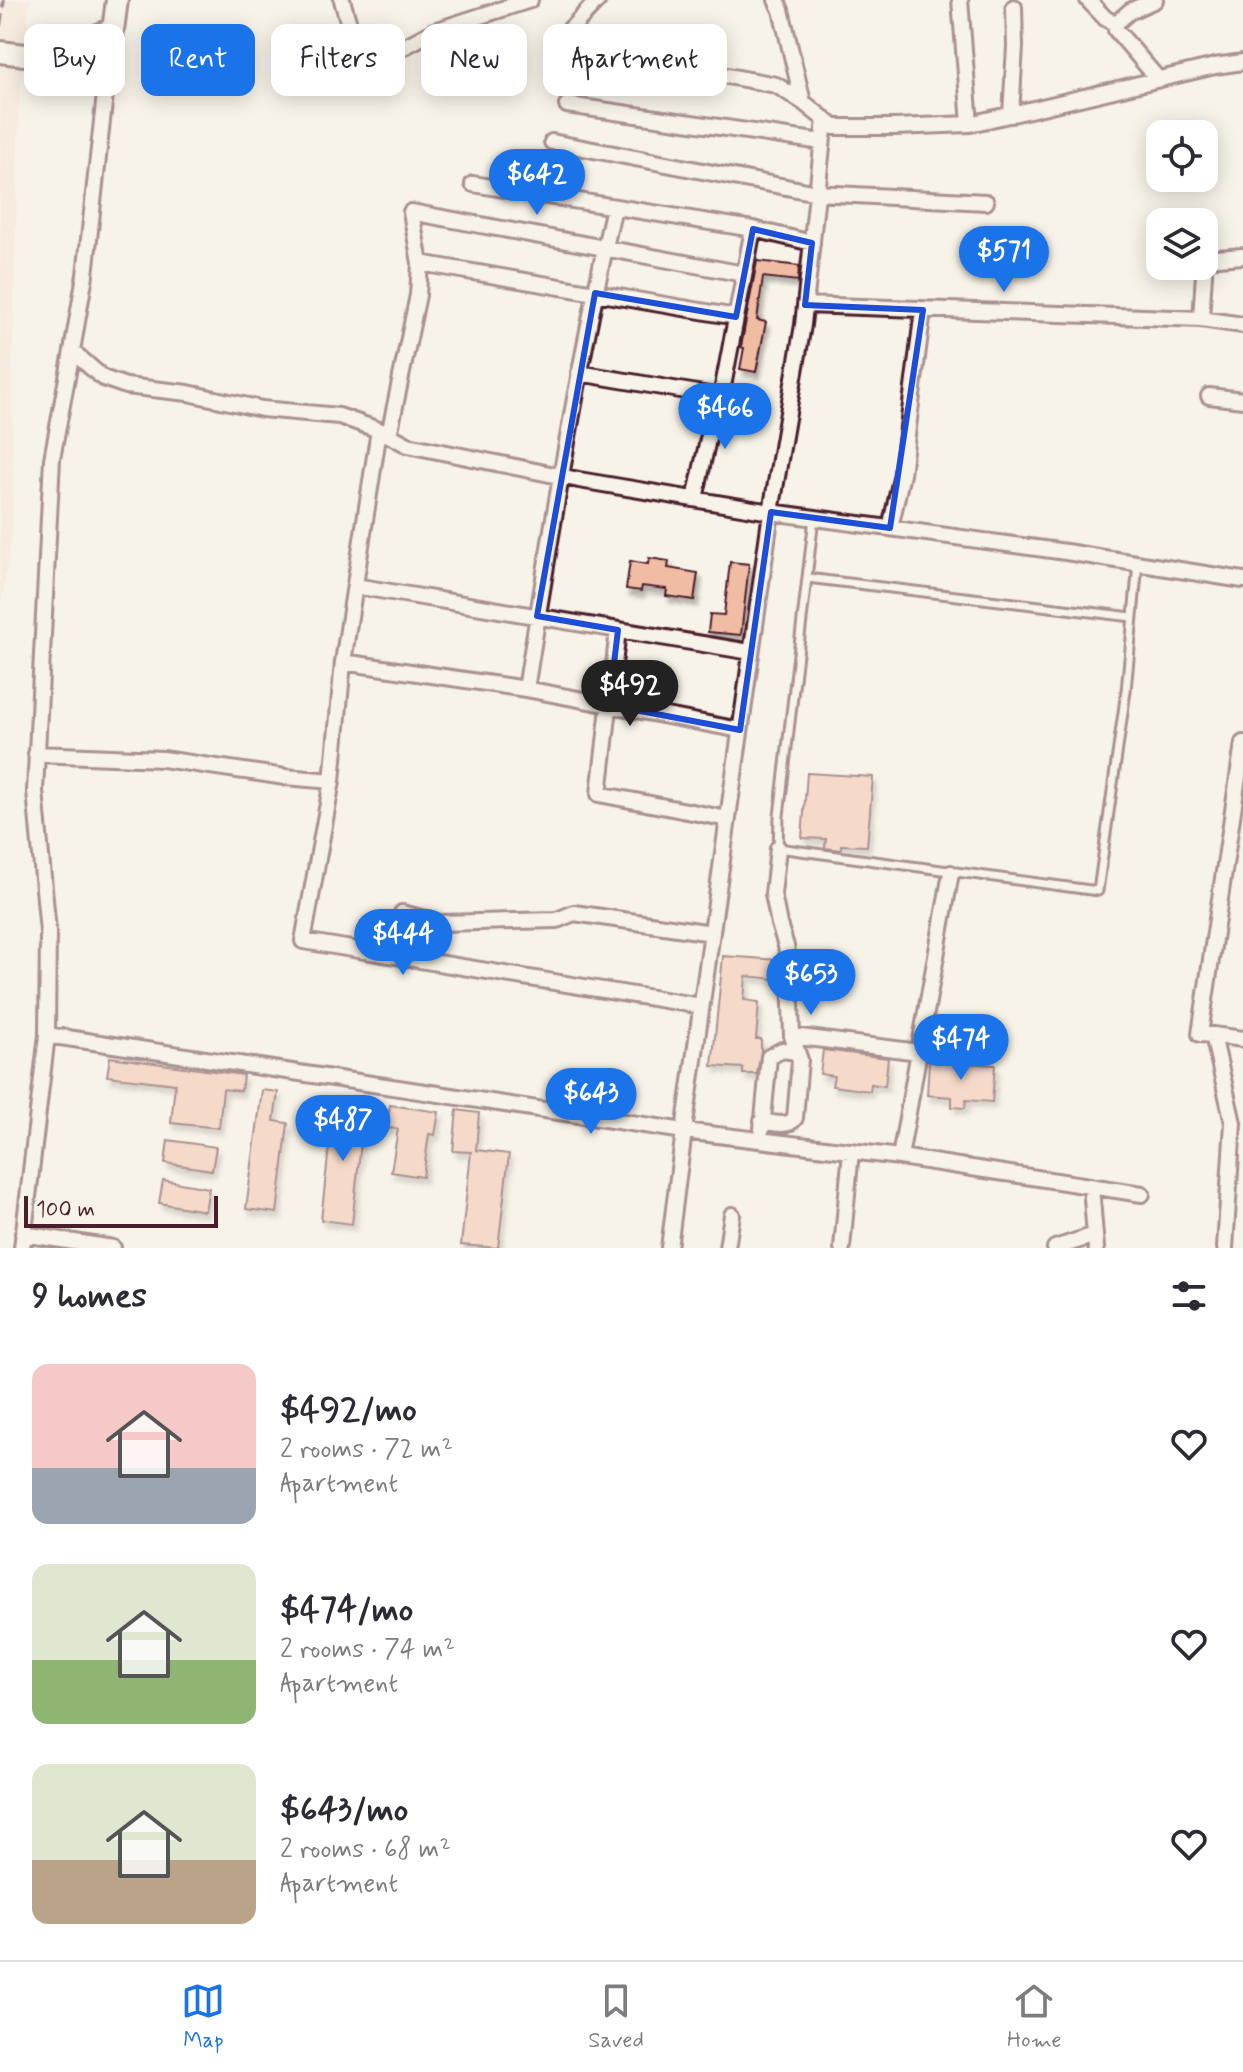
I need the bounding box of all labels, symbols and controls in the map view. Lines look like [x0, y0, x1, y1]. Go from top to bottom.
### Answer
chip: Buy [24, 24, 125, 96]
chip: Rent [141, 24, 255, 96]
chip: Filters [271, 24, 405, 96]
chip: New [421, 24, 527, 96]
chip: Apartment [543, 24, 727, 96]
map controls [1146, 120, 1218, 280]
button: locate [1146, 120, 1218, 192]
pin: $642 [490, 149, 584, 217]
text: $642 [507, 158, 567, 192]
button: layers [1146, 208, 1218, 280]
pin: $571 [957, 226, 1051, 294]
text: $571 [977, 235, 1031, 269]
pin: $466 [678, 383, 772, 451]
text: $466 [696, 392, 754, 426]
pin: $492 [583, 660, 677, 728]
text: $492 [599, 669, 661, 703]
pin: $444 [356, 909, 450, 977]
text: $444 [372, 918, 434, 952]
pin: $653 [764, 949, 858, 1017]
text: $653 [784, 958, 838, 992]
pin: $474 [914, 1014, 1008, 1082]
text: $474 [932, 1023, 990, 1057]
pin: $643 [544, 1068, 638, 1136]
text: $643 [563, 1077, 619, 1111]
pin: $487 [296, 1095, 390, 1163]
text: $487 [313, 1104, 373, 1138]
scale bar [24, 1192, 218, 1228]
text: 100 m [36, 1196, 95, 1224]
text: 9 homes [32, 1274, 147, 1319]
icon: filters [1167, 1274, 1211, 1318]
text: $492/mo [280, 1388, 417, 1433]
icon: home [96, 1396, 192, 1492]
icon: heart [1167, 1422, 1211, 1466]
text: 2 rooms · 72 m² [280, 1433, 453, 1467]
text: Apartment [280, 1467, 398, 1501]
text: $474/mo [280, 1588, 413, 1633]
icon: home [96, 1596, 192, 1692]
icon: heart [1167, 1622, 1211, 1666]
text: 2 rooms · 74 m² [280, 1633, 455, 1667]
text: Apartment [280, 1667, 398, 1701]
text: $643/mo [280, 1788, 408, 1833]
icon: home [96, 1796, 192, 1892]
icon: heart [1167, 1822, 1211, 1866]
text: 2 rooms · 68 m² [280, 1833, 451, 1867]
text: Apartment [280, 1867, 398, 1901]
tab: Map [181, 1979, 225, 2055]
tab: Saved [588, 1979, 644, 2055]
tab: Home [1007, 1979, 1062, 2055]

